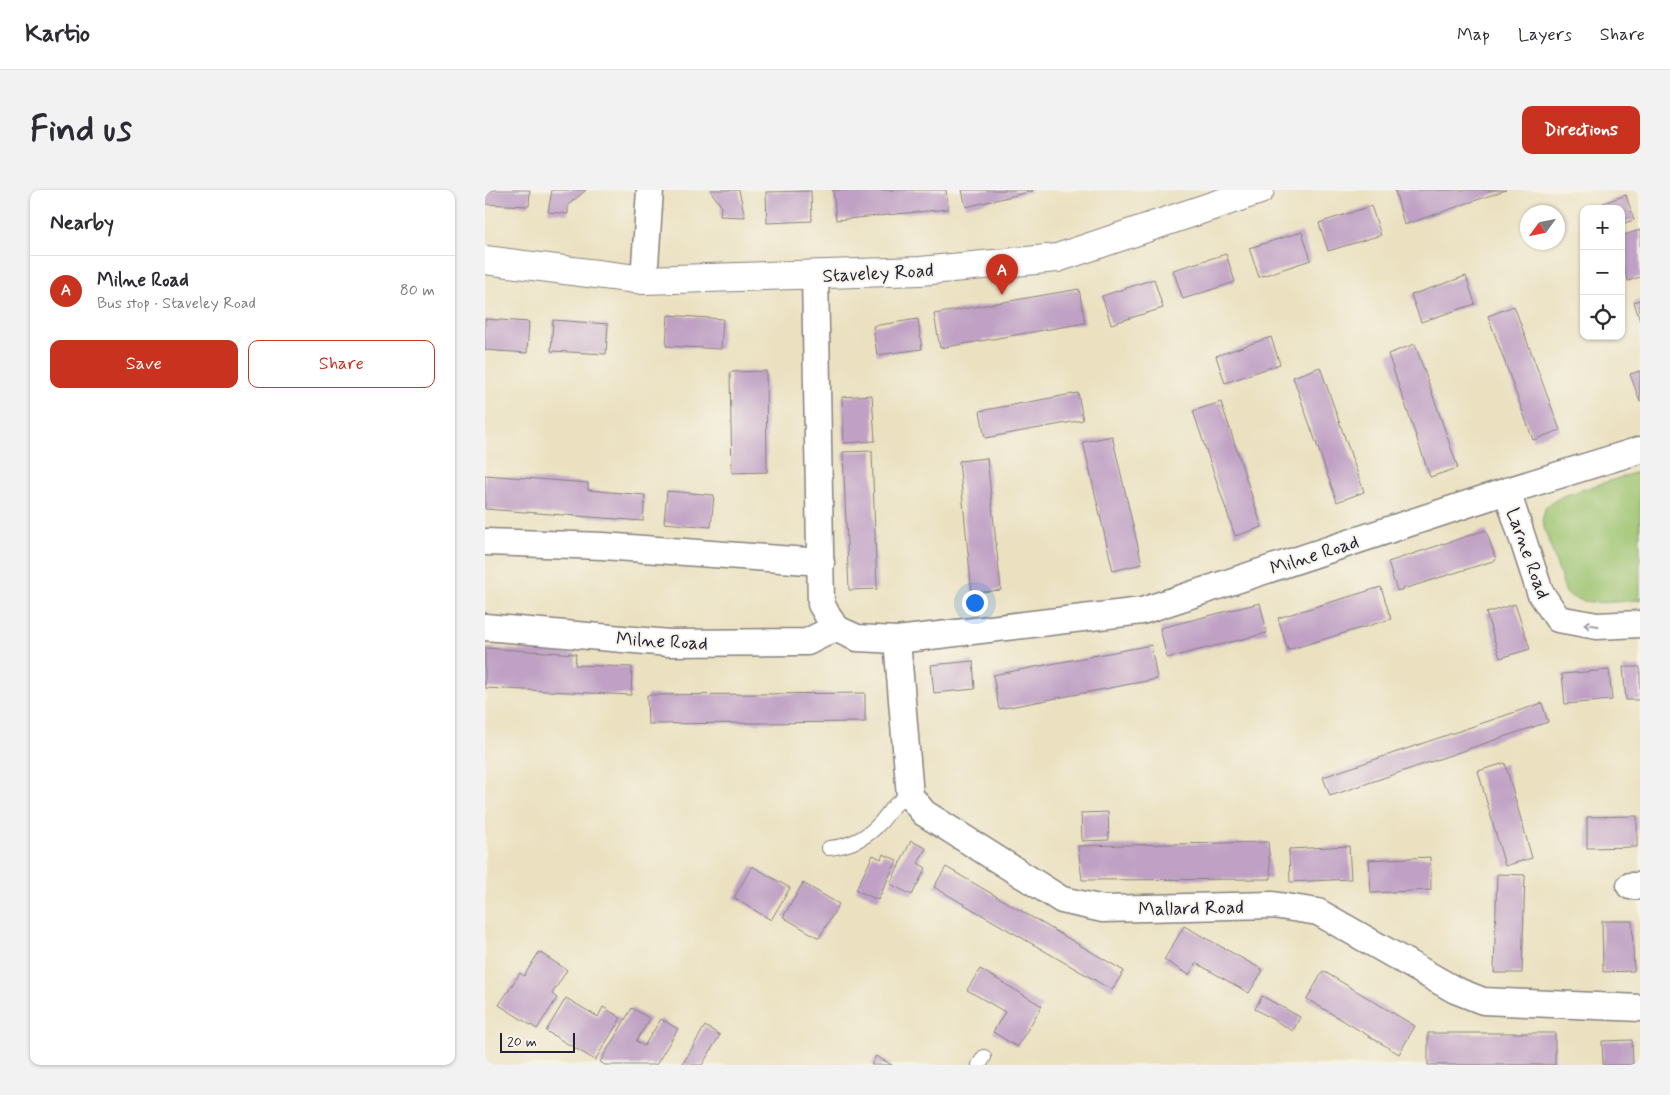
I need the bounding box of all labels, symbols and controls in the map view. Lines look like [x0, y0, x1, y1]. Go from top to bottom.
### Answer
text: Kartio [25, 19, 90, 50]
text: Map [1457, 23, 1490, 47]
text: Layers [1518, 23, 1572, 47]
text: Share [1600, 23, 1645, 47]
button: Directions [1522, 106, 1640, 154]
text: Find us [30, 107, 132, 153]
north arrow [1520, 205, 1565, 250]
map controls [1580, 205, 1625, 340]
button: + [1580, 205, 1625, 250]
text: Nearby [50, 209, 114, 237]
button: − [1580, 250, 1625, 295]
pin: A [986, 254, 1018, 295]
street label: Staveley Road [822, 258, 934, 289]
text: Milne Road [97, 268, 189, 293]
text: A [61, 280, 71, 301]
text: 80 m [400, 280, 435, 301]
text: Bus stop · Staveley Road [97, 293, 256, 314]
button: locate [1580, 295, 1625, 340]
button: Save [50, 340, 238, 388]
button: Share [248, 340, 435, 388]
street label: Larne Road [1500, 505, 1556, 602]
street label: Milne Road [1267, 529, 1362, 582]
your location [962, 590, 988, 616]
one-way arrow [1584, 620, 1600, 630]
street label: Milne Road [615, 627, 708, 656]
street label: Mallard Road [1138, 895, 1244, 922]
scale bar [500, 1030, 575, 1053]
text: 20 m [507, 1033, 537, 1051]

